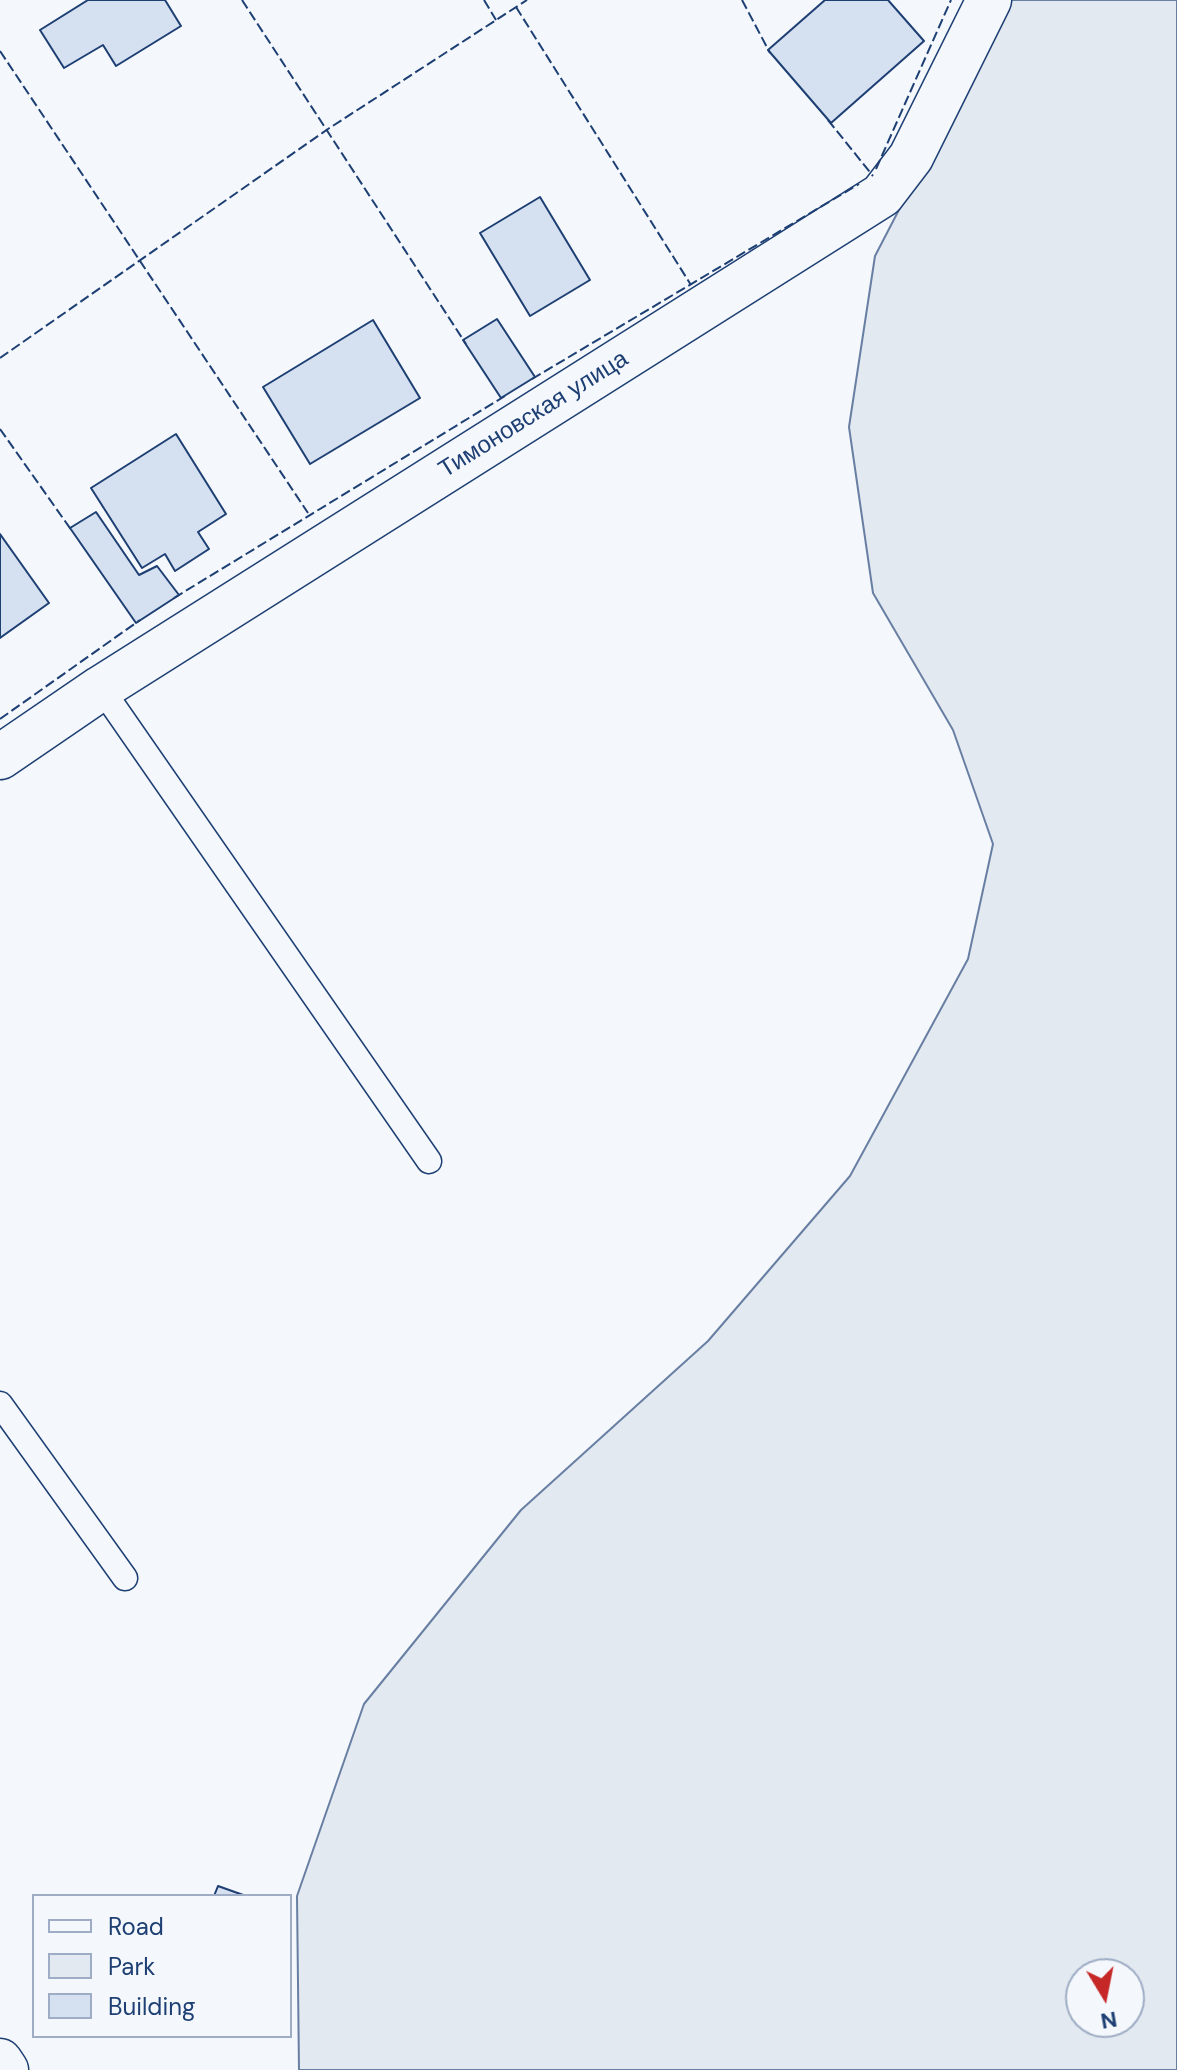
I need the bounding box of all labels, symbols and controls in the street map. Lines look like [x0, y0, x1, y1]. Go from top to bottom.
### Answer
street label: Тимоновская улица [434, 345, 634, 485]
legend [32, 1894, 292, 2038]
text: Road [108, 1911, 164, 1942]
text: Park [108, 1951, 155, 1982]
north arrow [1065, 1958, 1145, 2038]
text: Building [108, 1991, 195, 2022]
text: N [1098, 2004, 1119, 2036]

